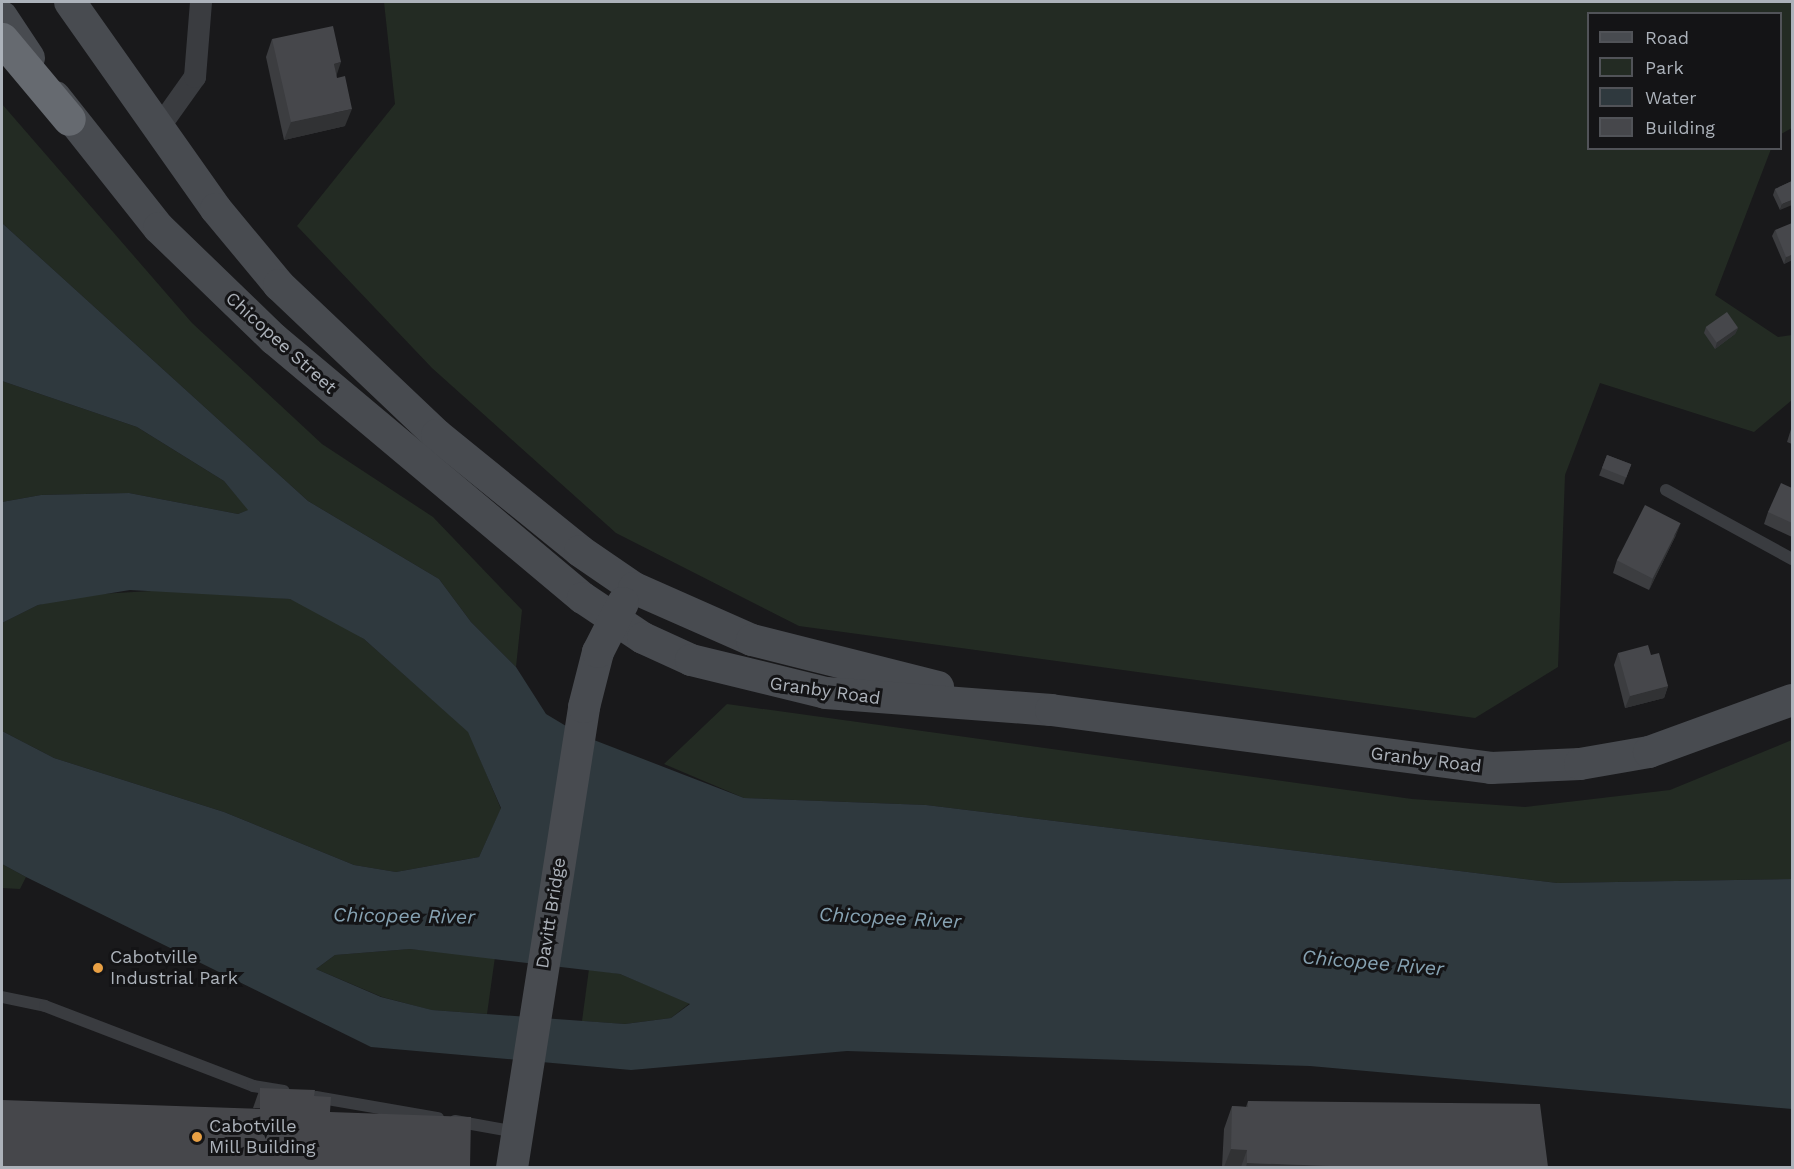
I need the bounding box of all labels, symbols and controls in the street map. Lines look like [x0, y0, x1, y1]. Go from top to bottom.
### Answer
legend [1587, 12, 1782, 150]
text: Road [1645, 27, 1689, 48]
text: Park [1645, 57, 1684, 78]
text: Water [1645, 87, 1697, 108]
text: Building [1645, 117, 1715, 138]
street label: Chicopee Street [221, 288, 341, 398]
street label: Granby Road [768, 673, 882, 709]
street label: Granby Road [1369, 742, 1483, 778]
street label: Davitt Bridge [532, 856, 570, 970]
water label: Chicopee River [818, 902, 962, 934]
water label: Chicopee River [333, 903, 475, 929]
water label: Chicopee River [1301, 945, 1445, 981]
place label: Cabotville Industrial Park [110, 947, 238, 990]
marker: Cabotville Industrial Park [91, 961, 105, 975]
place label: Cabotville Mill Building [209, 1116, 316, 1158]
marker: Cabotville Mill Building [190, 1130, 204, 1144]

